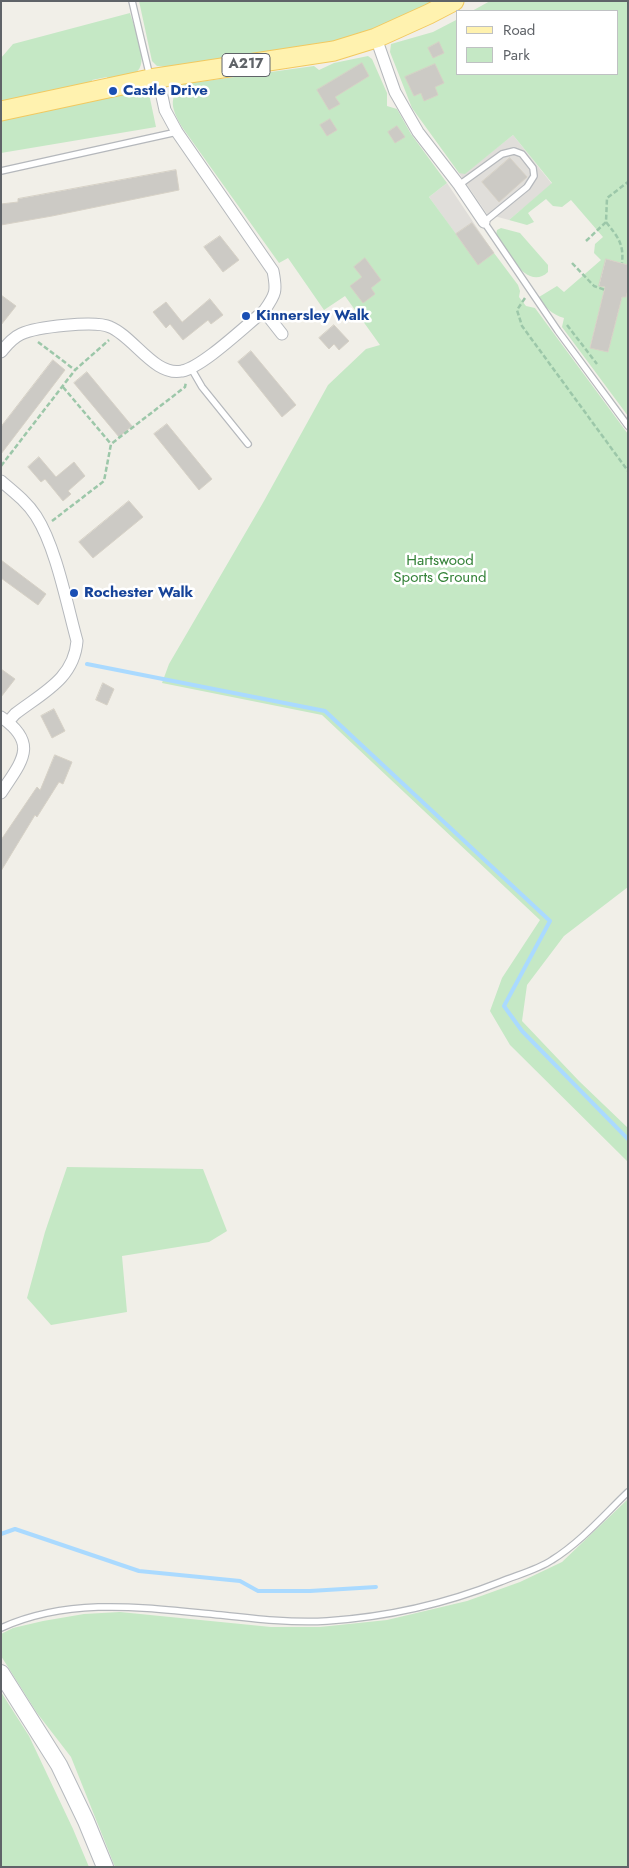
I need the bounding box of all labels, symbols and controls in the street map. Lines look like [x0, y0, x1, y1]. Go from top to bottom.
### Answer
legend [456, 10, 619, 75]
text: Road [503, 19, 535, 41]
text: Park [503, 44, 530, 66]
road number: A217 [222, 54, 270, 76]
place label: Castle Drive [123, 82, 208, 100]
marker: Castle Drive [107, 85, 119, 97]
place label: Kinnersley Walk [256, 307, 369, 325]
marker: Kinnersley Walk [240, 310, 252, 322]
park label: Hartswood Sports Ground [393, 552, 487, 587]
place label: Rochester Walk [84, 584, 193, 602]
marker: Rochester Walk [68, 587, 80, 599]

